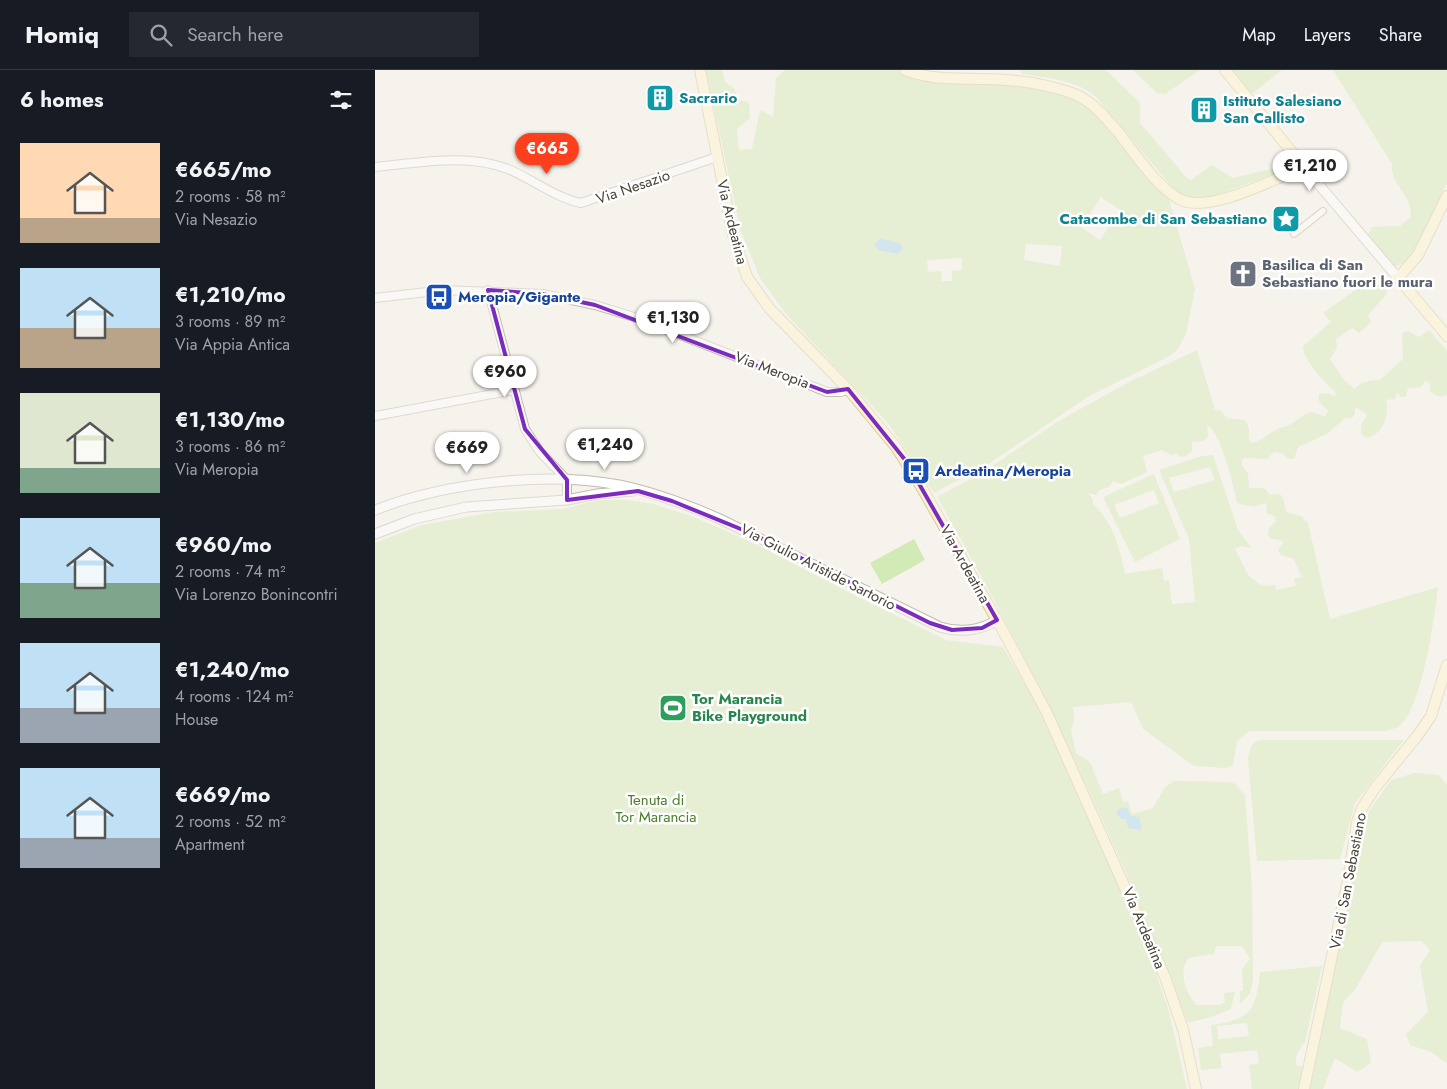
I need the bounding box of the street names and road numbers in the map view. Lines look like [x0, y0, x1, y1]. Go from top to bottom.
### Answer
street label: Via Nesazio [593, 164, 673, 210]
street label: Via Ardeatina [711, 177, 753, 267]
street label: Via Meropia [732, 346, 812, 394]
street label: Via Giulio Aristide Sartorio [736, 518, 900, 616]
street label: Via Ardeatina [934, 521, 996, 607]
street label: Via di San Sebastiano [1324, 811, 1372, 951]
street label: Via Ardeatina [1117, 884, 1171, 972]

